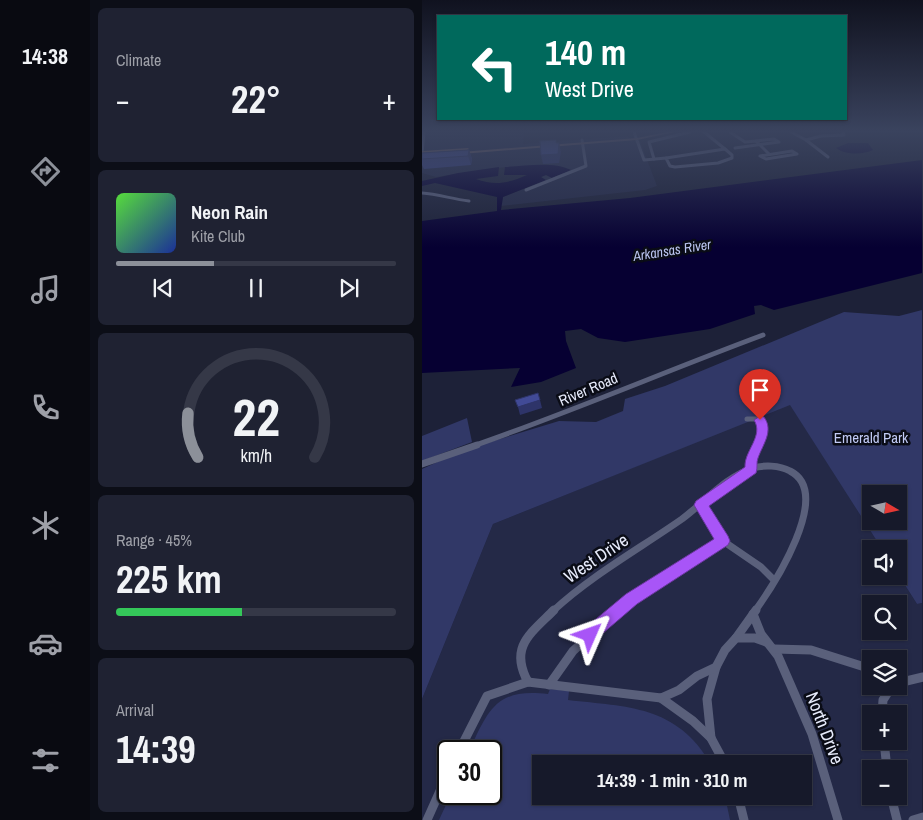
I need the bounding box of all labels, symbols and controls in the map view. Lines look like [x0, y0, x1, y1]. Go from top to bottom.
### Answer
text: 140 m [545, 29, 626, 76]
icon: left [462, 35, 527, 100]
text: 14:38 [22, 41, 68, 71]
text: Climate [116, 49, 161, 71]
text: 22° [231, 74, 281, 125]
text: West Drive [545, 74, 634, 104]
text: − [116, 81, 129, 119]
text: + [383, 81, 396, 119]
icon: directions [28, 154, 63, 189]
text: Neon Rain [191, 199, 268, 225]
text: Kite Club [191, 225, 245, 247]
water label: Arkansas River [631, 235, 713, 265]
icon: music [28, 272, 63, 307]
icon: previous [149, 274, 177, 302]
icon: pause [242, 274, 270, 302]
icon: next [335, 274, 363, 302]
street label: River Road [555, 367, 621, 411]
pin [739, 369, 781, 420]
icon: arrive [746, 376, 774, 404]
text: 22 [232, 382, 280, 452]
icon: phone [28, 390, 63, 425]
park label: Emerald Park [834, 427, 909, 448]
text: km/h [240, 444, 272, 468]
north arrow [862, 485, 907, 530]
map controls [862, 485, 907, 805]
icon: climate [28, 508, 63, 543]
street label: West Drive [559, 527, 633, 589]
text: Range · 45% [116, 529, 192, 551]
button: sound [862, 540, 907, 585]
text: 225 km [116, 554, 222, 605]
button: search [862, 595, 907, 640]
position arrow [563, 608, 615, 660]
icon: car [28, 626, 63, 661]
button: layers [862, 650, 907, 695]
street label: North Drive [800, 688, 850, 768]
text: Arrival [116, 699, 154, 721]
button: + [862, 705, 907, 750]
text: 14:39 [116, 724, 196, 775]
speed limit sign: 30 [437, 740, 502, 805]
icon: filters [28, 743, 63, 778]
button: − [862, 760, 907, 805]
text: 14:39 · 1 min · 310 m [597, 767, 747, 793]

